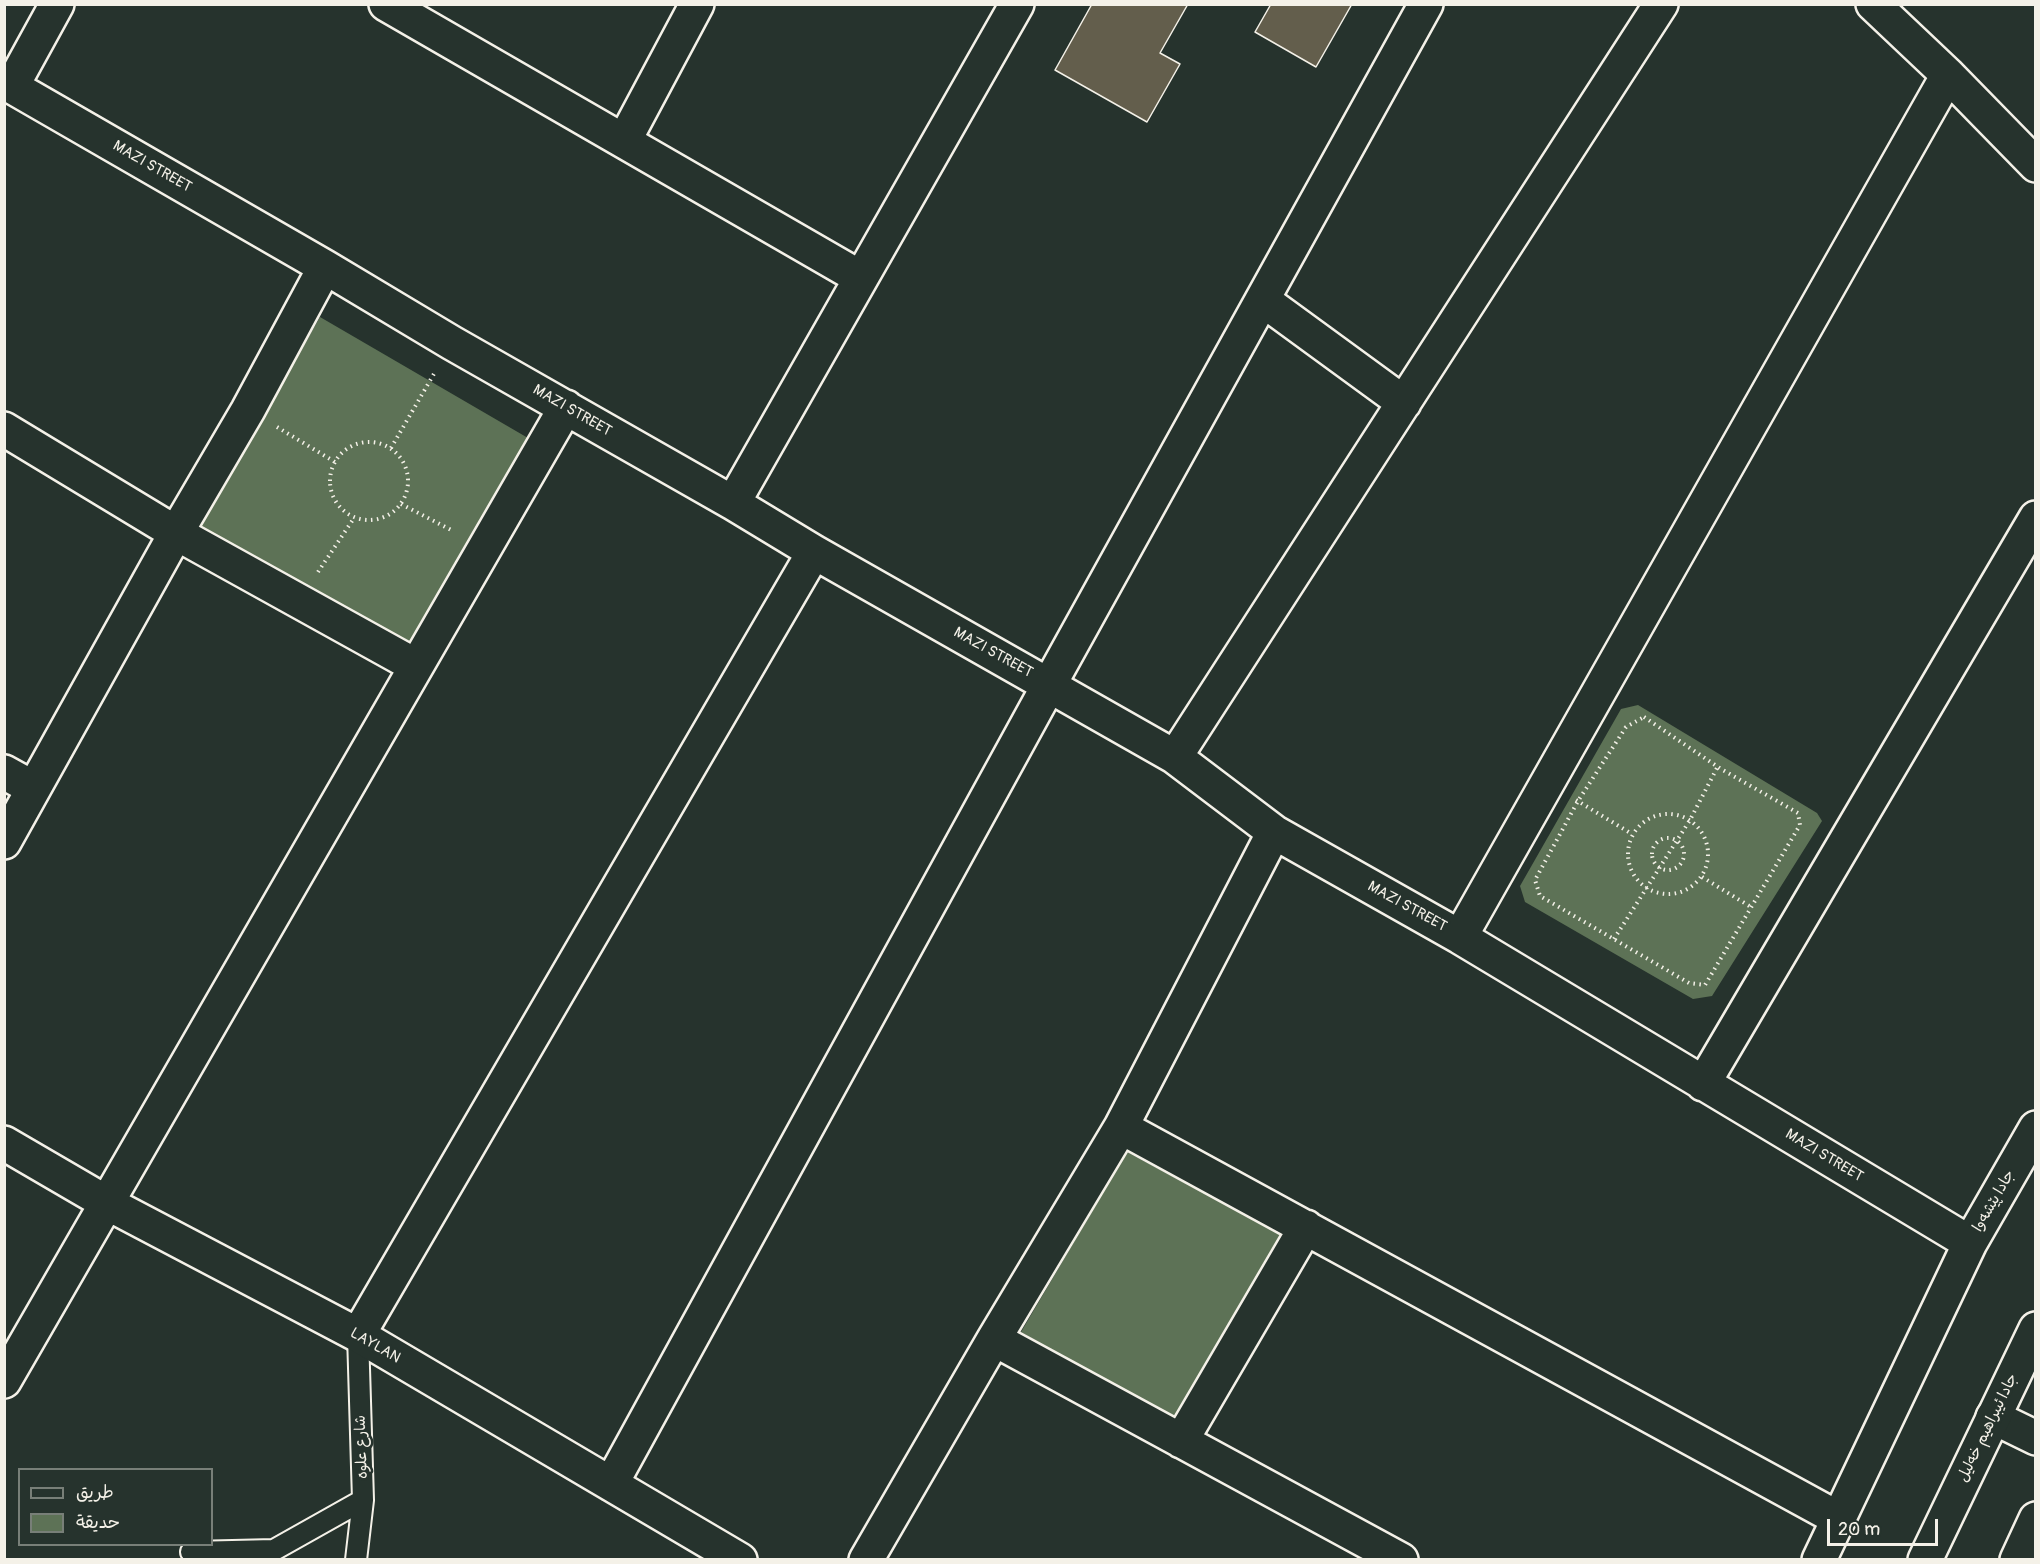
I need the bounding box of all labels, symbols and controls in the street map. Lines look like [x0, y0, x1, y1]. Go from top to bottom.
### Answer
street label: MAZI STREET [109, 137, 195, 197]
street label: MAZI STREET [529, 381, 615, 441]
street label: MAZI STREET [950, 624, 1036, 682]
street label: MAZI STREET [1364, 878, 1450, 936]
street label: MAZI STREET [1782, 1126, 1866, 1186]
street label: جادا پێشەوا [1969, 1167, 2019, 1235]
street label: LAYLAN [347, 1324, 403, 1368]
street label: جادا ئیبراهیم خەلیل [1954, 1371, 2022, 1485]
street label: شارع علوه [352, 1415, 372, 1479]
legend [18, 1468, 213, 1546]
text: طريق [76, 1481, 114, 1504]
scale bar [1830, 1507, 1941, 1545]
text: حديقة [76, 1511, 120, 1534]
text: 20 m [1838, 1518, 1880, 1541]

